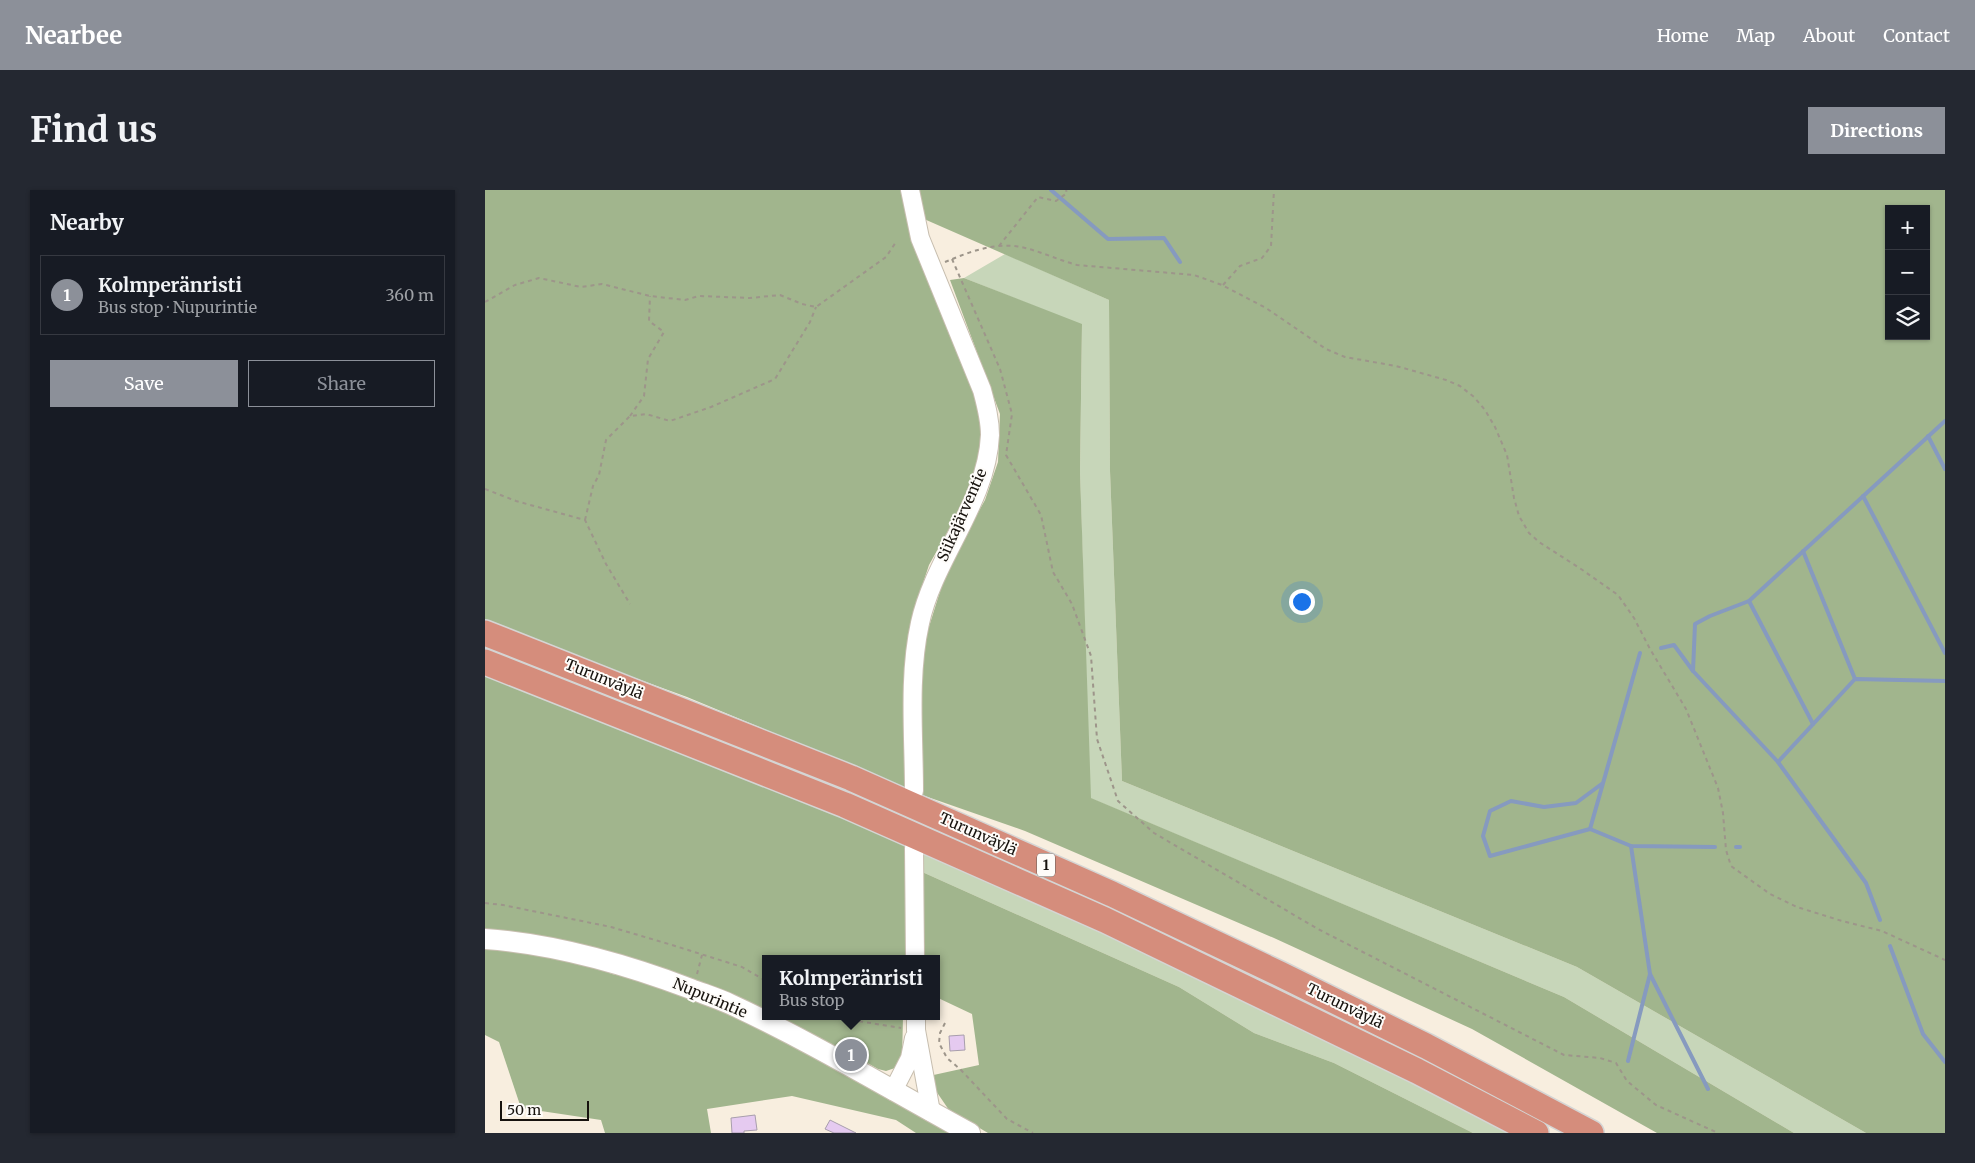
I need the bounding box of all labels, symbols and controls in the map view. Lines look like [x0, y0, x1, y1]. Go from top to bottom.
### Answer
text: Nearbee [25, 20, 122, 51]
text: Home [1657, 24, 1709, 47]
text: Map [1737, 24, 1775, 47]
text: About [1803, 24, 1855, 47]
text: Contact [1883, 24, 1950, 47]
button: Directions [1808, 107, 1945, 154]
text: Find us [30, 108, 157, 152]
map controls [1885, 205, 1930, 340]
button: + [1885, 205, 1930, 250]
text: Nearby [50, 209, 124, 236]
button: − [1885, 250, 1930, 295]
text: Kolmperänristi [98, 273, 242, 297]
text: 1 [63, 285, 71, 305]
text: 360 m [385, 285, 434, 305]
button: layers [1885, 295, 1930, 340]
text: Bus stop · Nupurintie [98, 297, 257, 317]
button: Save [50, 360, 238, 407]
button: Share [248, 360, 435, 407]
street label: Siikajärventie [933, 465, 991, 564]
your location [1289, 589, 1315, 615]
street label: Turunväylä [562, 654, 646, 703]
street label: Turunväylä [937, 808, 1020, 859]
road number: 1 [1037, 854, 1055, 876]
popup [762, 955, 940, 1020]
text: Kolmperänristi [779, 966, 923, 990]
street label: Nupurintie [670, 973, 750, 1022]
street label: Turunväylä [1304, 979, 1387, 1032]
text: Bus stop [779, 990, 844, 1010]
pin: 1 [835, 1036, 867, 1074]
scale bar [500, 1098, 589, 1121]
text: 50 m [507, 1101, 541, 1119]

